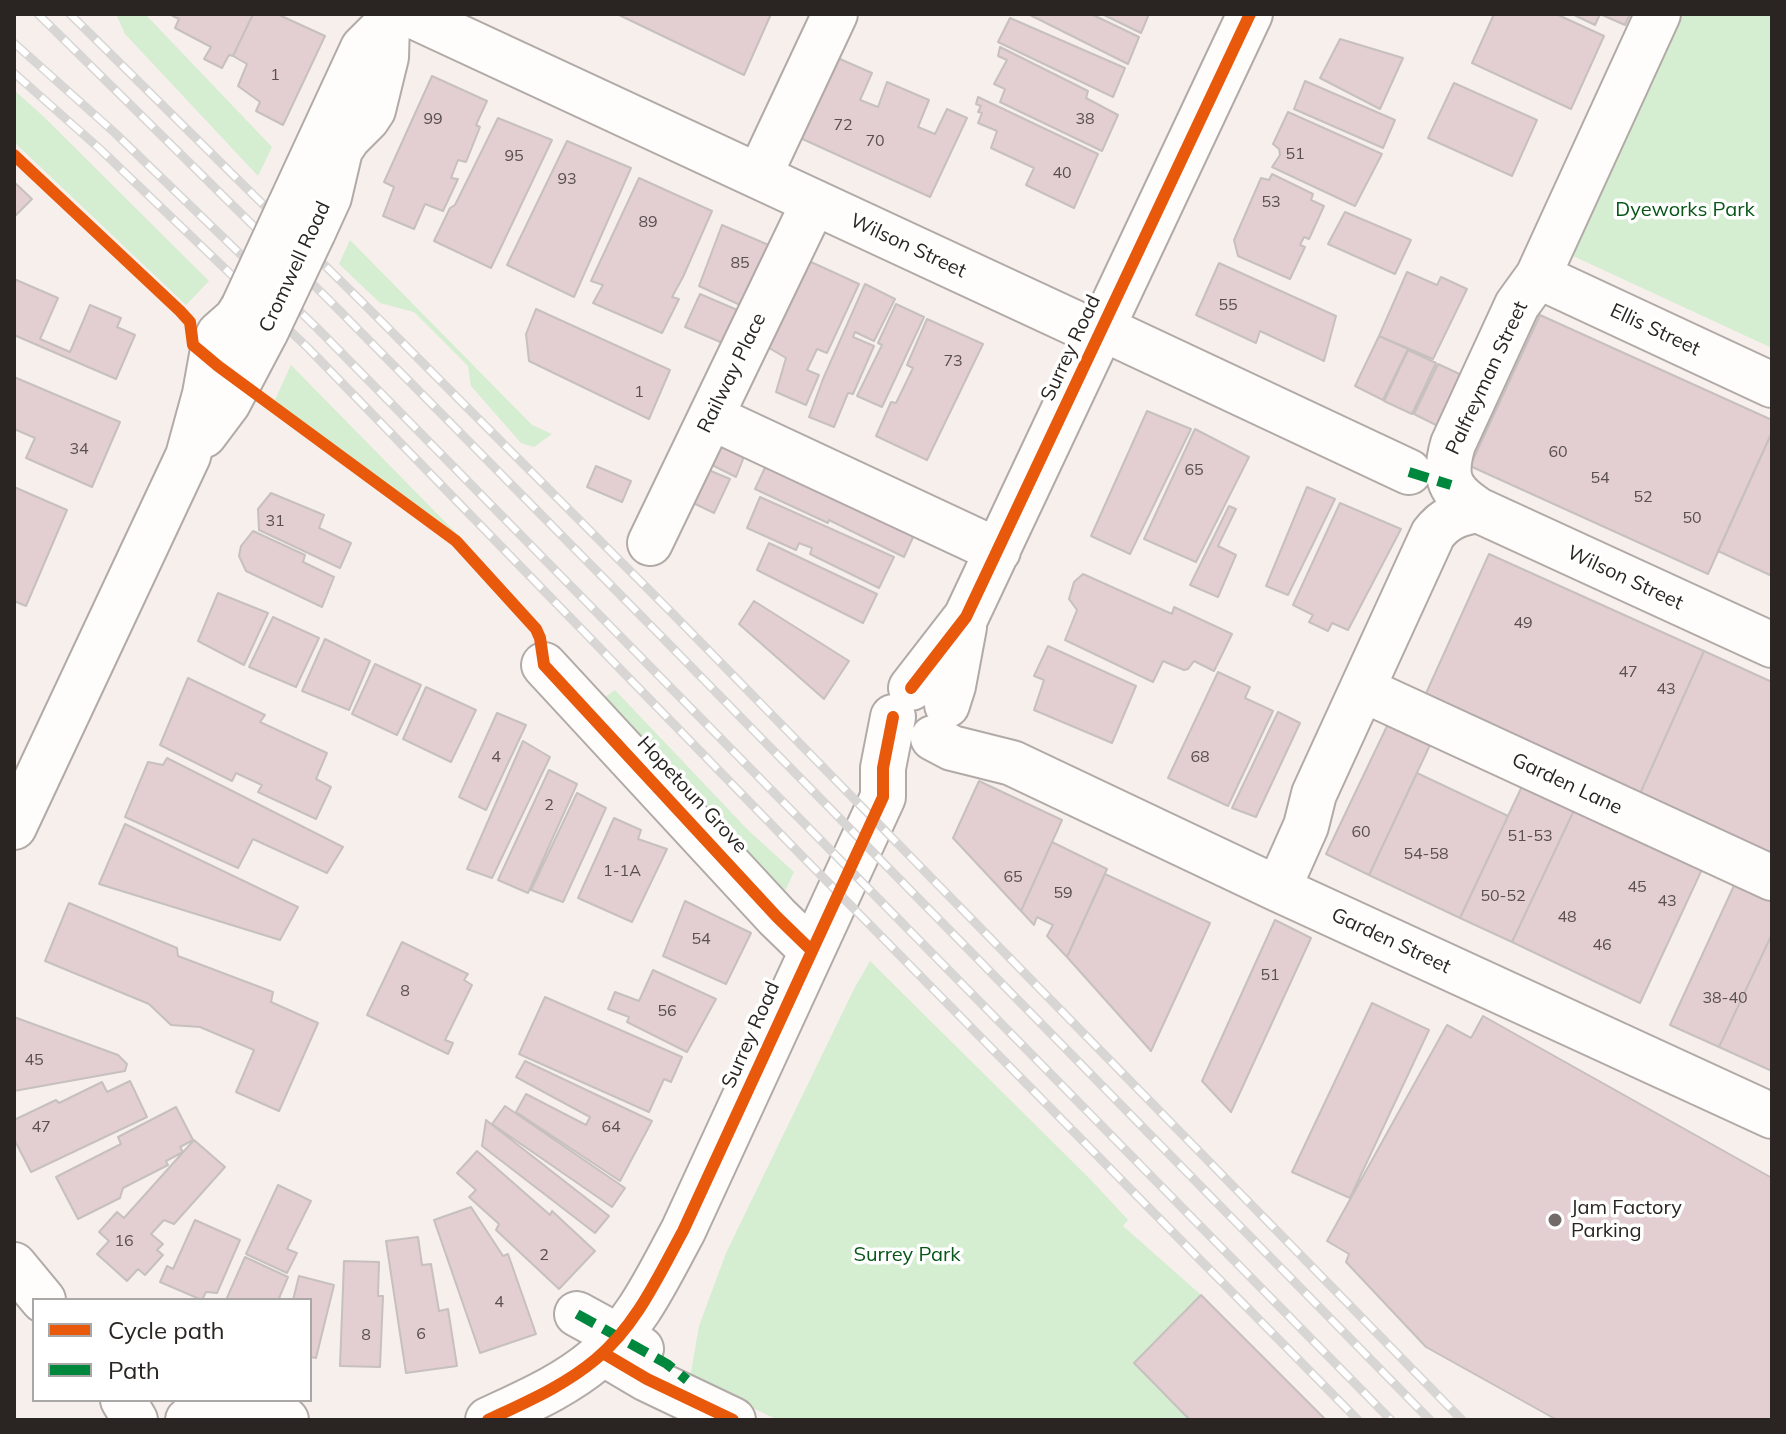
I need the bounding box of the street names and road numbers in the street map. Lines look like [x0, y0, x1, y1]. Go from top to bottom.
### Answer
street label: Cromwell Road [254, 198, 336, 336]
street label: Wilson Street [846, 209, 970, 283]
street label: Surrey Road [1036, 291, 1106, 405]
street label: Palfreyman Street [1441, 298, 1533, 458]
street label: Ellis Street [1606, 299, 1704, 361]
street label: Railway Place [693, 309, 771, 437]
street label: Wilson Street [1563, 541, 1687, 615]
street label: Hopetoun Grove [632, 732, 752, 858]
street label: Garden Lane [1508, 748, 1626, 820]
street label: Garden Street [1328, 903, 1454, 979]
street label: Surrey Road [717, 978, 785, 1092]

